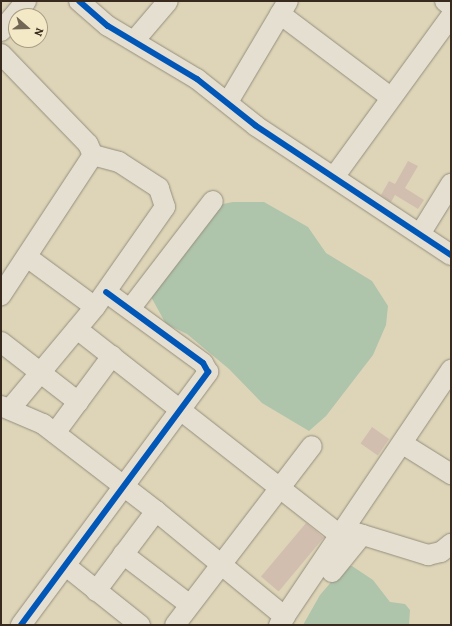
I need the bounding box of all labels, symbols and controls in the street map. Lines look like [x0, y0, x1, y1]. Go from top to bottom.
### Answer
north arrow [8, 8, 48, 48]
text: N [30, 26, 47, 38]

